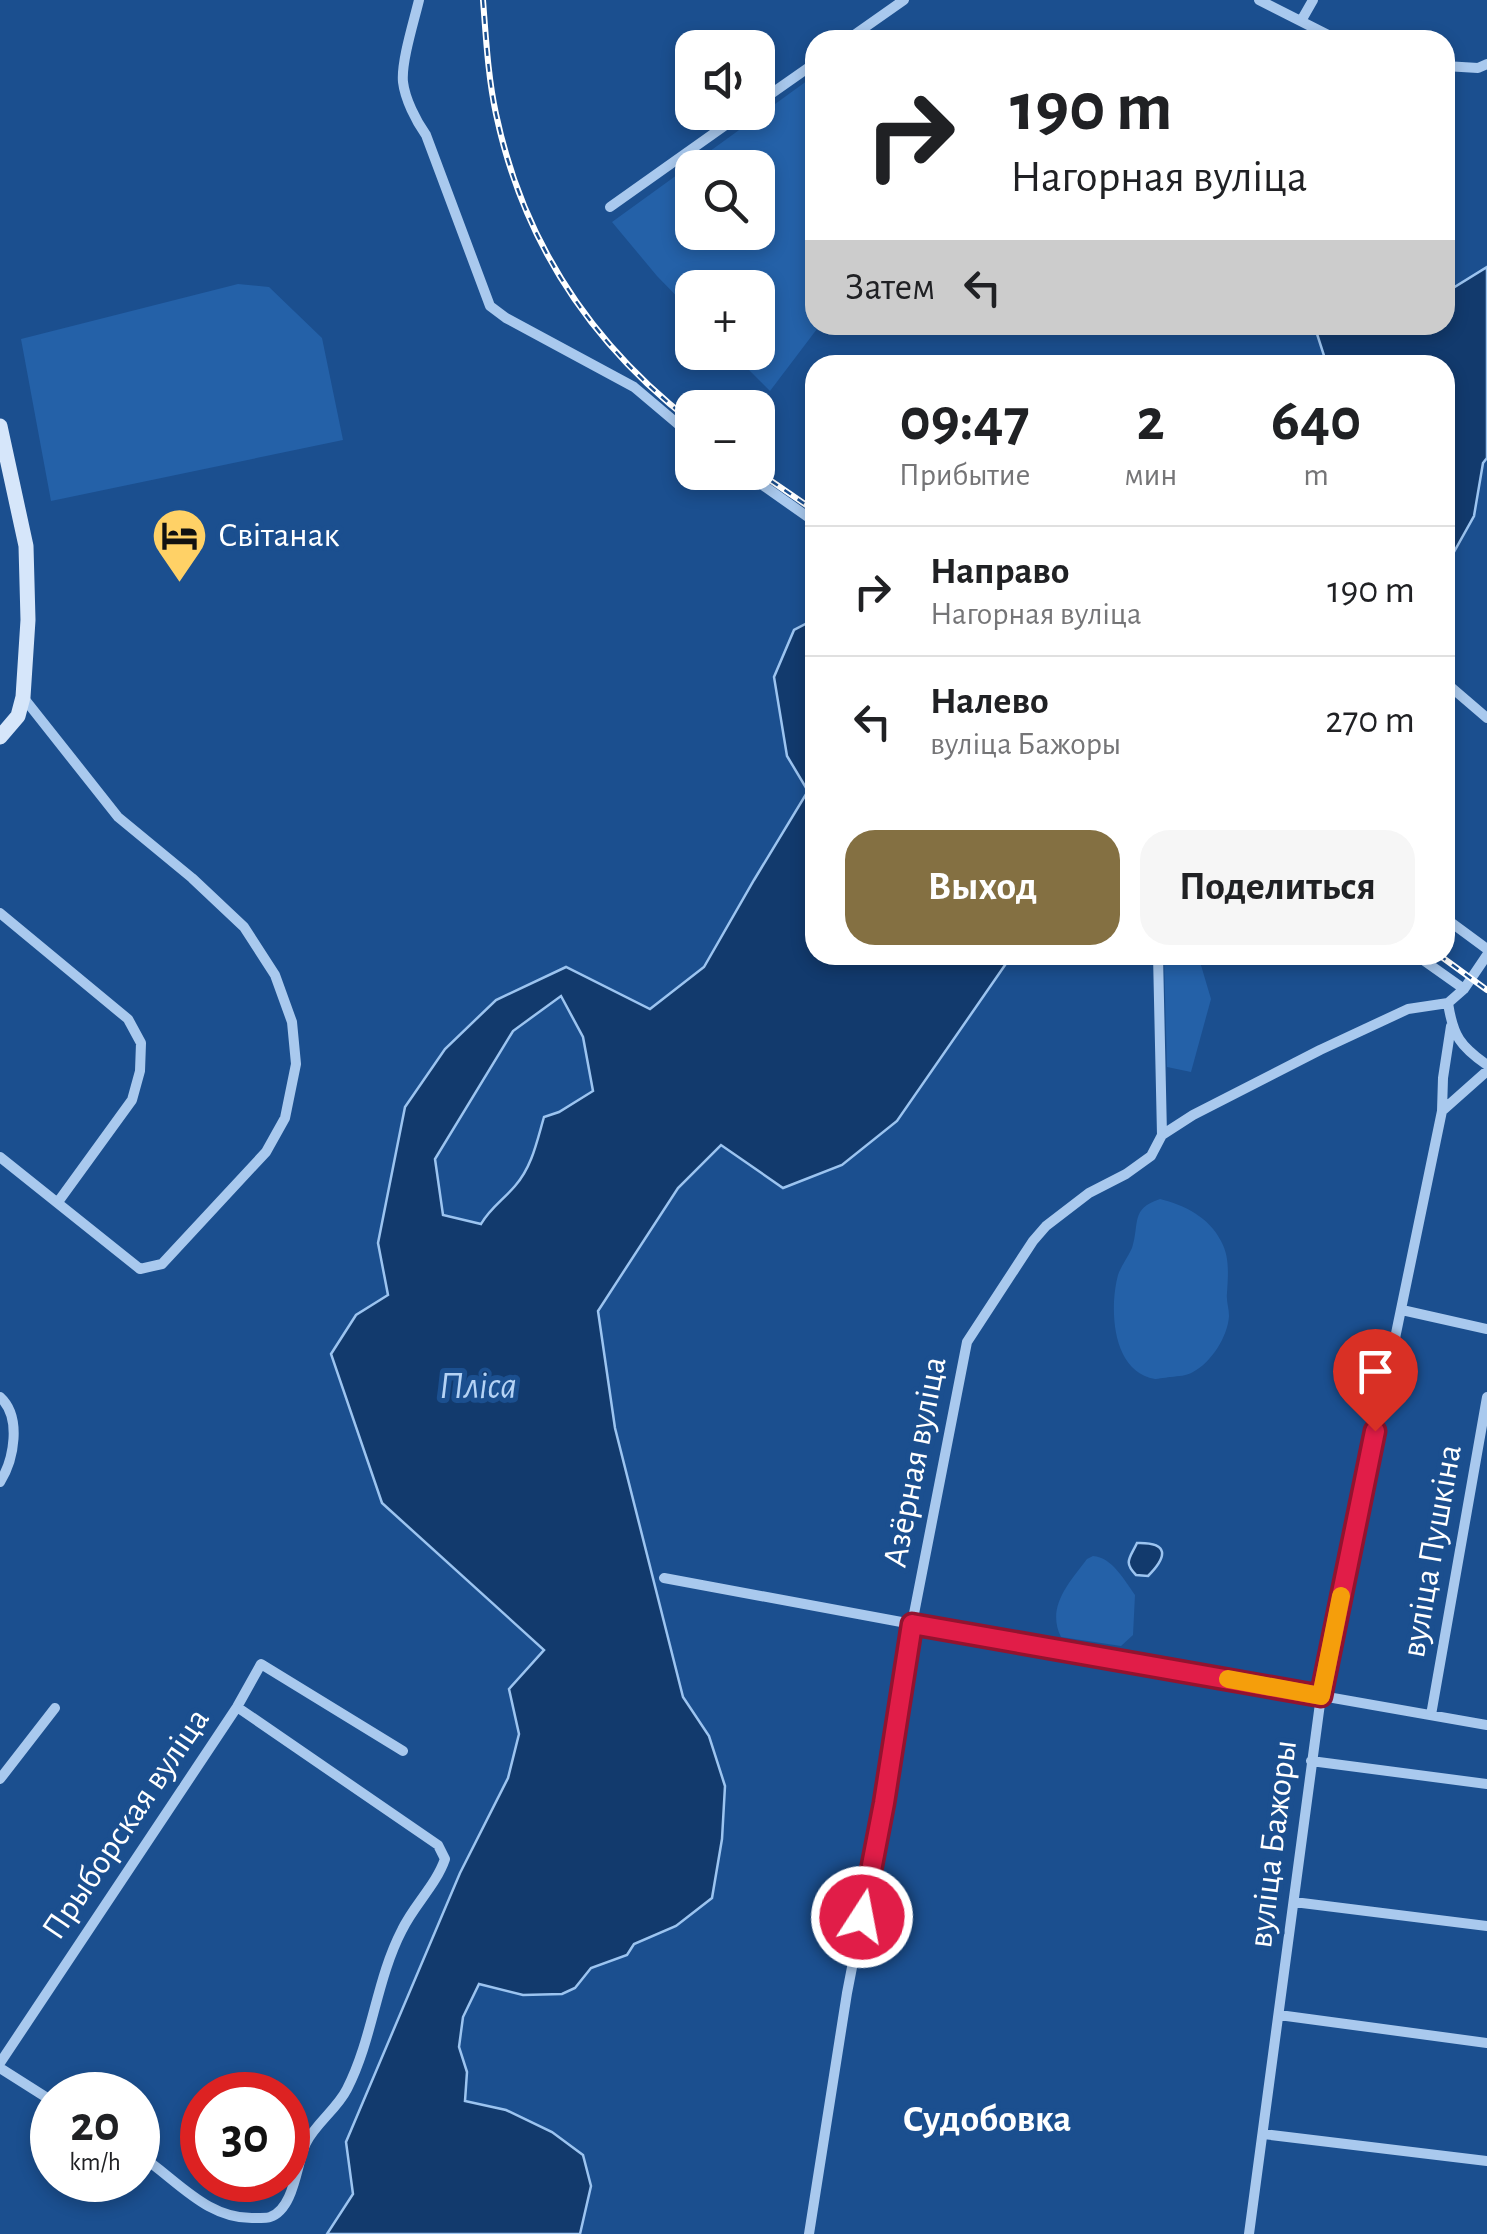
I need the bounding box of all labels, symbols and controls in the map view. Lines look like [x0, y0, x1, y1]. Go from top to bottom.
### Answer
map controls [675, 30, 775, 490]
button: sound [675, 30, 775, 130]
icon: right [845, 70, 975, 200]
text: 190 m [1010, 73, 1173, 143]
button: search [675, 150, 775, 250]
text: Нагорная вуліца [1010, 155, 1308, 200]
icon: left [955, 260, 1010, 315]
text: Затем [845, 269, 935, 307]
button: + [675, 270, 775, 370]
button: − [675, 390, 775, 490]
text: 09:47 [900, 391, 1030, 451]
text: 2 [1137, 391, 1165, 451]
text: 640 [1271, 391, 1361, 451]
text: Прибытие [899, 459, 1030, 491]
text: мин [1124, 459, 1177, 491]
text: m [1303, 459, 1329, 491]
hotel icon: Світанак [149, 505, 209, 584]
place label: Світанак [218, 518, 340, 553]
text: Направо [930, 553, 1069, 591]
icon: right [845, 564, 900, 619]
text: 190 m [1327, 572, 1415, 610]
text: Нагорная вуліца [930, 598, 1142, 630]
text: Налево [930, 683, 1049, 721]
icon: left [845, 694, 900, 749]
text: 270 m [1325, 702, 1415, 740]
text: вуліца Бажоры [930, 728, 1121, 760]
button: Выход [845, 830, 1120, 945]
button: Поделиться [1140, 830, 1415, 945]
pin [1333, 1329, 1418, 1432]
icon: arrive [1348, 1344, 1403, 1399]
street label: Азёрная вуліца [877, 1354, 953, 1570]
water label: Пліса [439, 1368, 517, 1406]
street label: вуліца Пушкіна [1396, 1442, 1468, 1660]
street label: Прыборская вуліца [36, 1702, 216, 1946]
street label: вуліца Бажоры [1243, 1738, 1303, 1950]
position arrow [810, 1865, 914, 1969]
speed limit sign: 30 [180, 2072, 310, 2202]
text: 20 [70, 2100, 120, 2150]
district label: Судобовка [903, 2101, 1071, 2139]
text: km/h [69, 2150, 121, 2175]

